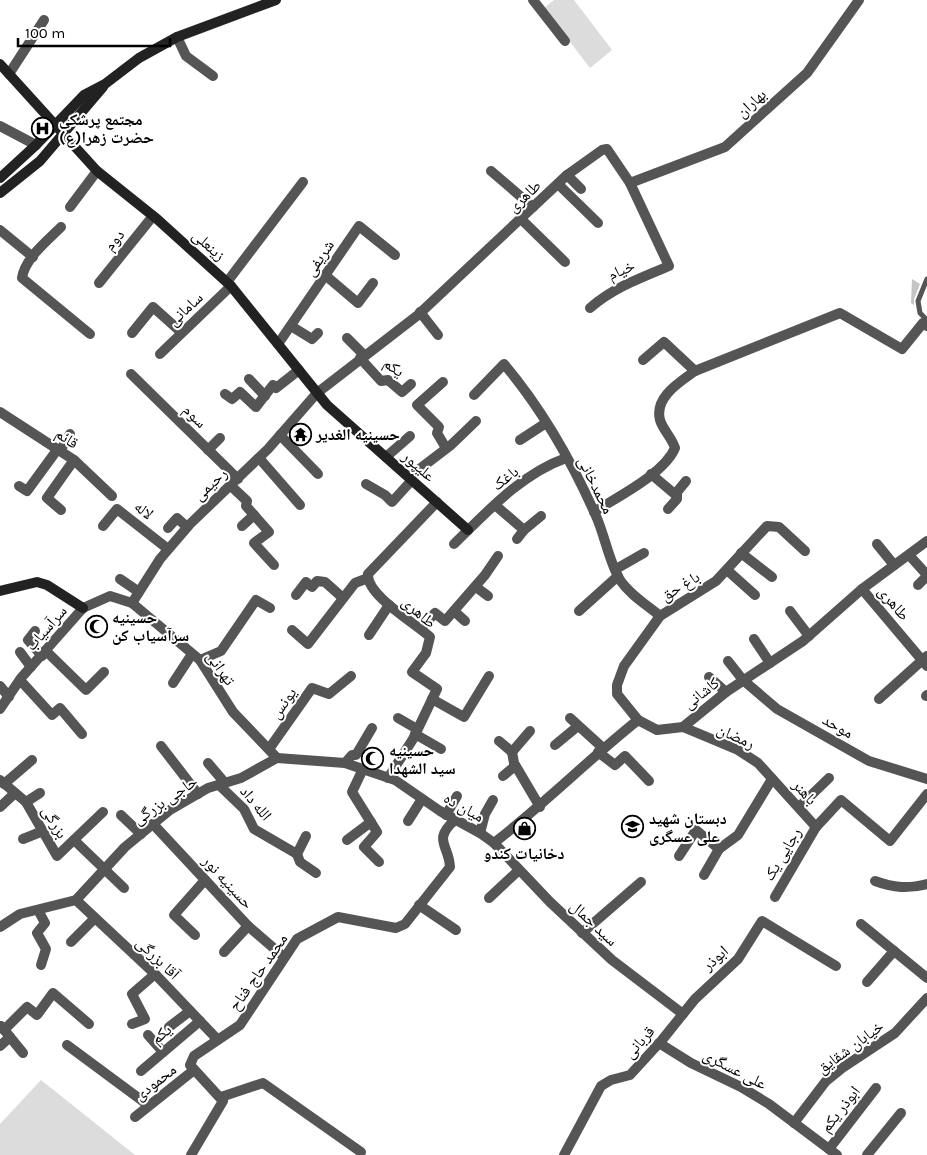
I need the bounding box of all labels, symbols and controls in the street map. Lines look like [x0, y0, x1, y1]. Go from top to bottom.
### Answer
scale bar [18, 15, 170, 47]
text: 100 m [25, 24, 65, 42]
street label: بهاران [732, 85, 771, 122]
place label: مجتمع پرشکی حضرت زهرا(ع) [59, 110, 154, 148]
hospital icon: مجتمع پرشکی حضرت زهرا(ع) [31, 116, 55, 140]
street label: طاهری [503, 176, 545, 217]
street label: دوم [100, 225, 129, 255]
street label: زینعلی [188, 225, 229, 265]
street label: شریفی [300, 236, 339, 280]
street label: خیام [604, 256, 638, 285]
street label: سامانی [163, 288, 207, 331]
street label: یکم [379, 353, 408, 382]
street label: سوم [178, 400, 211, 433]
temple icon: حسینیه الغدیر [288, 422, 312, 446]
street label: قائم [51, 424, 82, 453]
place label: حسینیه الغدیر [315, 425, 400, 444]
street label: علیپور [398, 446, 439, 485]
street label: محمدخانی [573, 453, 618, 517]
street label: باغک [488, 462, 522, 494]
street label: رحیمی [189, 464, 232, 505]
street label: لاله [131, 497, 157, 523]
street label: باغ حق [657, 567, 704, 606]
street label: طاهری [873, 582, 914, 625]
street label: طاهری [397, 592, 440, 633]
street label: سرآسیاب [21, 602, 71, 654]
place label: حسینیه سرآسیاب کن [112, 608, 189, 645]
mosque icon: حسینیه سرآسیاب کن [84, 614, 108, 638]
street label: تهرانی [202, 647, 240, 690]
street label: کاشانی [679, 673, 724, 714]
street label: یونس [266, 684, 301, 723]
street label: موحد [819, 710, 857, 742]
street label: رمضان [714, 719, 758, 754]
place label: حسینیه سید الشهدا [389, 741, 456, 778]
mosque icon: حسینیه سید الشهدا [361, 747, 385, 771]
street label: حاجی بزرگی [129, 771, 201, 829]
street label: باهنر [788, 775, 821, 809]
street label: الله داد [236, 782, 276, 824]
street label: میان ده [440, 788, 488, 827]
street label: بزرگی [37, 802, 72, 842]
place label: دبستان شهید علی عسگری [649, 809, 727, 846]
school or university icon: دبستان شهید علی عسگری [621, 815, 645, 839]
shop icon: دخانیات کندو [512, 817, 536, 841]
street label: رجایی یک [759, 824, 806, 885]
place label: دخانیات کندو [483, 844, 565, 863]
street label: حسینیه نور [198, 851, 257, 913]
street label: سید جمال [566, 896, 622, 950]
street label: محمد حاج فناح [224, 930, 292, 1015]
street label: آقا بزرگی [132, 933, 184, 985]
street label: ابوذر [697, 941, 732, 975]
street label: خیابان شقایق [813, 1016, 888, 1078]
street label: یکم [147, 1020, 176, 1049]
street label: قربانی [620, 1022, 659, 1063]
street label: علی عسگری [699, 1045, 770, 1094]
street label: محمودی [130, 1060, 181, 1105]
street label: ابوذر یکم [816, 1082, 865, 1137]

